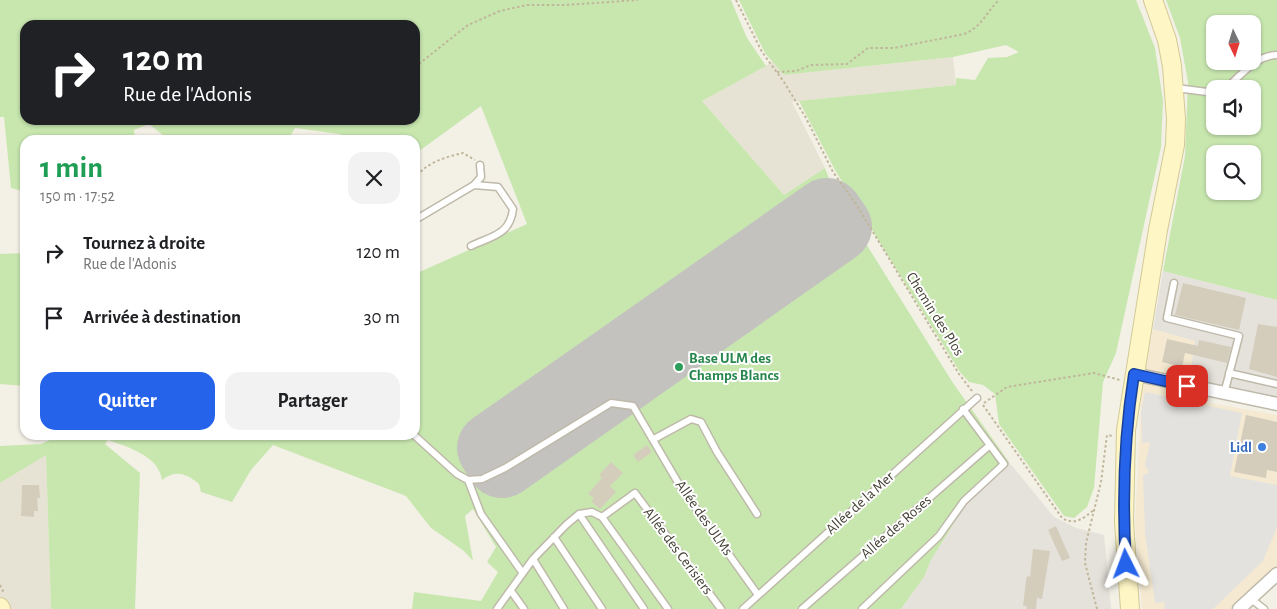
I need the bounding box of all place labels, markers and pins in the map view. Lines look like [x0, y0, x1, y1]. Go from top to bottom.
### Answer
place label: Base ULM des Champs Blancs [689, 351, 779, 383]
marker: Base ULM des Champs Blancs [673, 361, 685, 373]
pin [1166, 365, 1208, 407]
place label: Lidl [1230, 440, 1252, 455]
marker: Lidl [1256, 441, 1268, 453]

